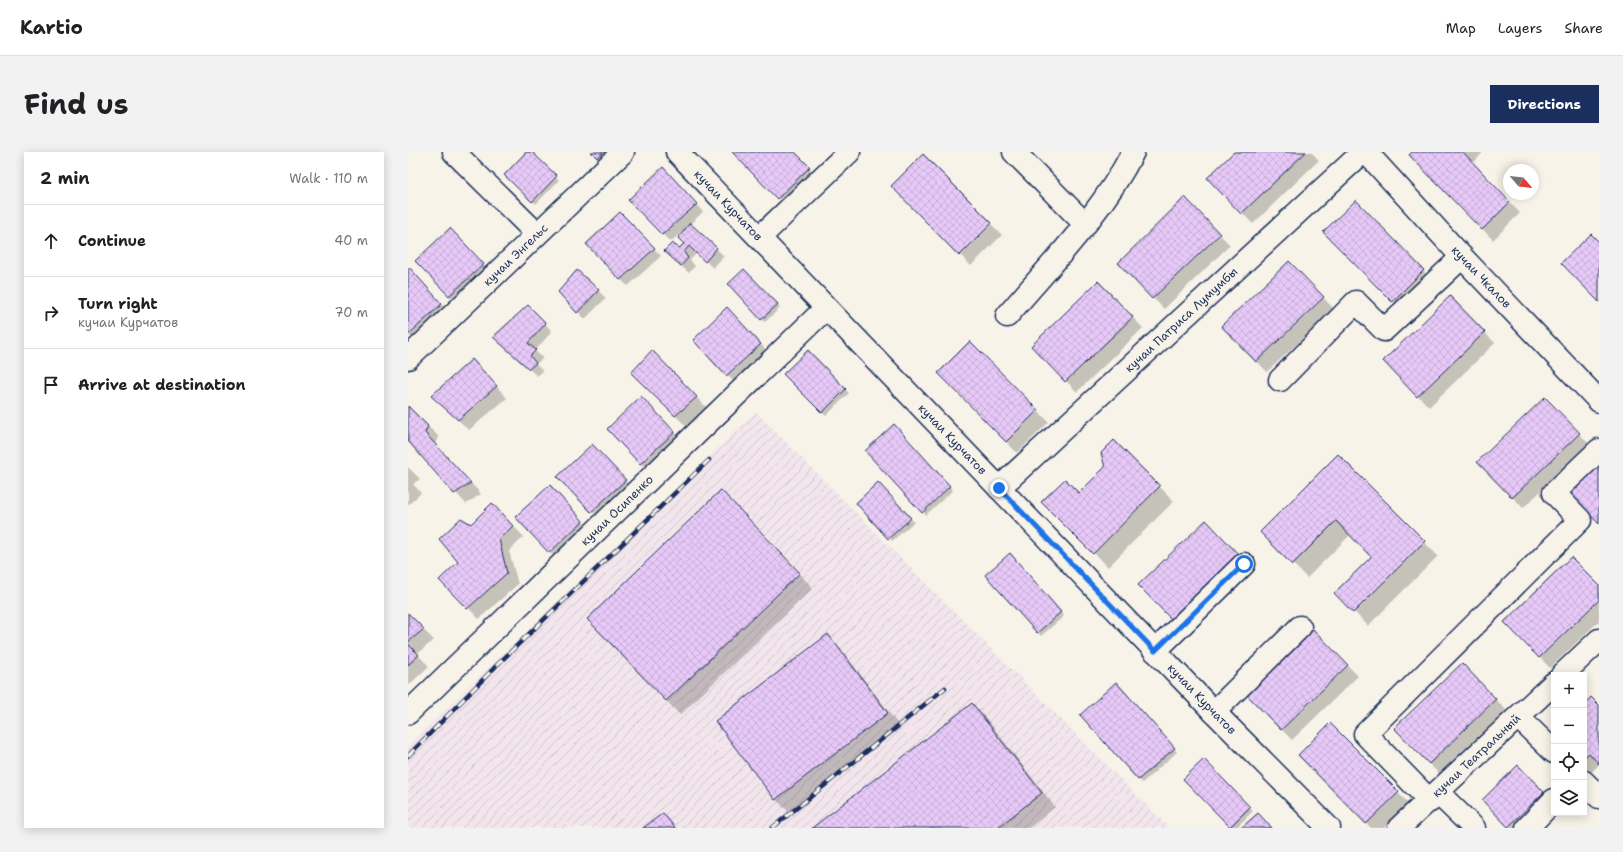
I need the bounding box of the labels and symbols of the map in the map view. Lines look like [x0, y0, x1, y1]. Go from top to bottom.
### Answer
north arrow [1503, 164, 1539, 200]
street label: кучаи Курчатов [690, 167, 766, 244]
street label: кучаи Энгельс [480, 220, 551, 290]
street label: кучаи Чкалов [1448, 242, 1515, 312]
street label: кучаи Патриса Лумумбы [1121, 264, 1241, 376]
street label: кучаи Курчатов [915, 400, 990, 478]
street label: кучаи Осипенко [577, 472, 657, 549]
route end [990, 479, 1008, 497]
route start [1235, 555, 1253, 573]
street label: кучаи Курчатов [1164, 660, 1240, 738]
street label: кучаи Театральный [1429, 710, 1524, 801]

